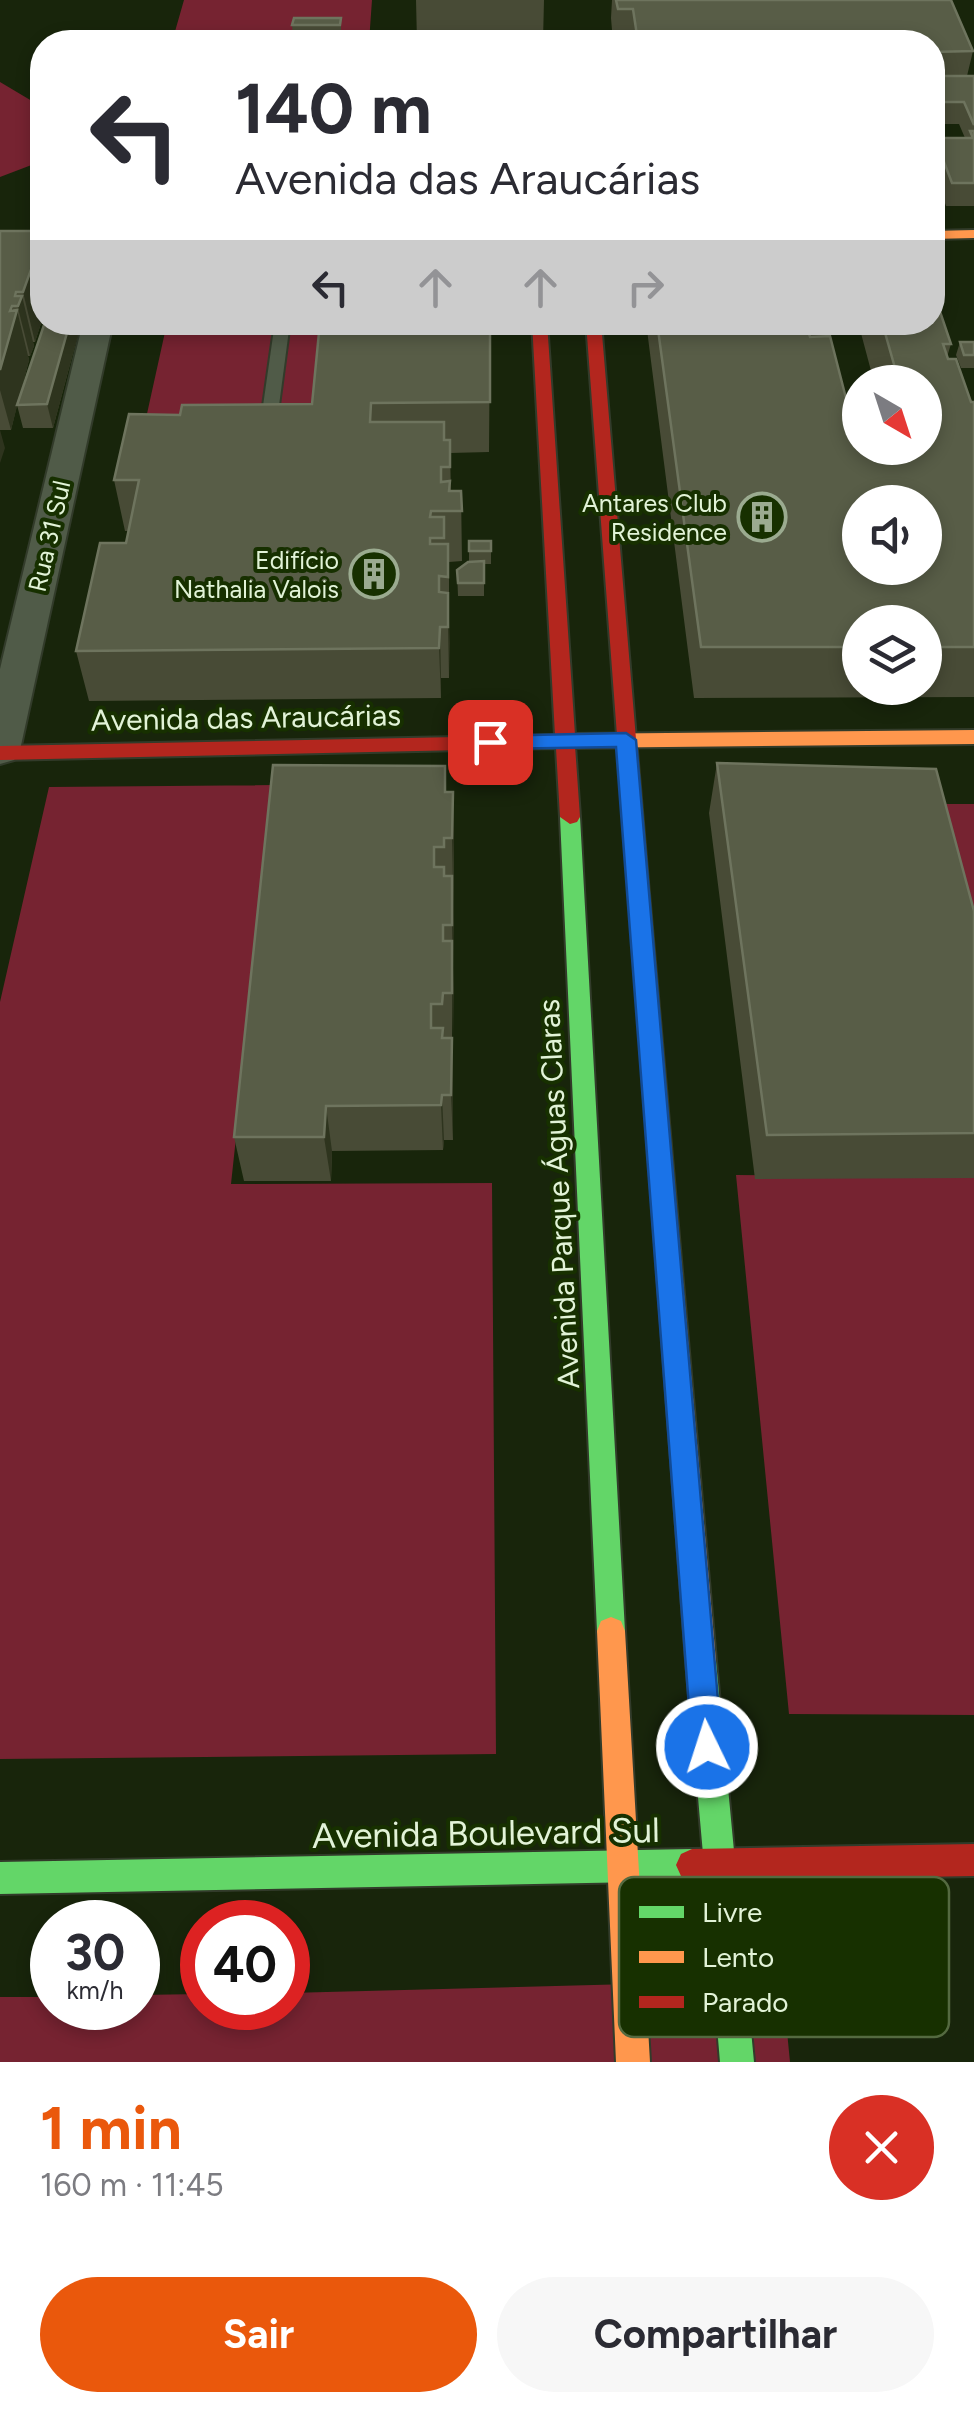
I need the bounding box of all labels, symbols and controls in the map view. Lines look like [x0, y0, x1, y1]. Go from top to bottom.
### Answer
text: 140 m [235, 66, 432, 151]
icon: left [70, 70, 200, 200]
text: Avenida das Araucárias [235, 151, 700, 205]
icon: left [303, 260, 358, 315]
icon: ahead [408, 260, 463, 315]
icon: ahead [513, 260, 568, 315]
icon: right [618, 260, 673, 315]
north arrow [842, 365, 942, 465]
map controls [842, 365, 942, 705]
street label: Rua 31 Sul [22, 477, 76, 595]
button: sound [842, 485, 942, 585]
place label: Antares Club Residence [582, 488, 727, 547]
building icon: Antares Club Residence [736, 491, 788, 543]
place label: Edifício Nathalia Valois [174, 545, 339, 604]
building icon: Edifício Nathalia Valois [348, 548, 400, 600]
button: layers [842, 605, 942, 705]
street label: Avenida das Araucárias [91, 696, 401, 739]
pin [448, 700, 533, 785]
icon: arrive [463, 715, 518, 770]
street label: Avenida Parque Águas Claras [530, 998, 587, 1390]
position arrow [655, 1695, 759, 1799]
street label: Avenida Boulevard Sul [312, 1809, 660, 1857]
legend [619, 1877, 949, 2037]
text: Livre [702, 1895, 762, 1929]
speed limit sign: 40 [180, 1900, 310, 2030]
text: 30 [65, 1922, 125, 1983]
text: Lento [702, 1940, 774, 1974]
text: km/h [66, 1975, 124, 2005]
text: Parado [702, 1985, 789, 2019]
text: 1 min [40, 2092, 182, 2164]
button: close [829, 2095, 934, 2200]
text: 160 m · 11:45 [40, 2166, 224, 2204]
button: Sair [40, 2277, 477, 2392]
button: Compartilhar [497, 2277, 934, 2392]

